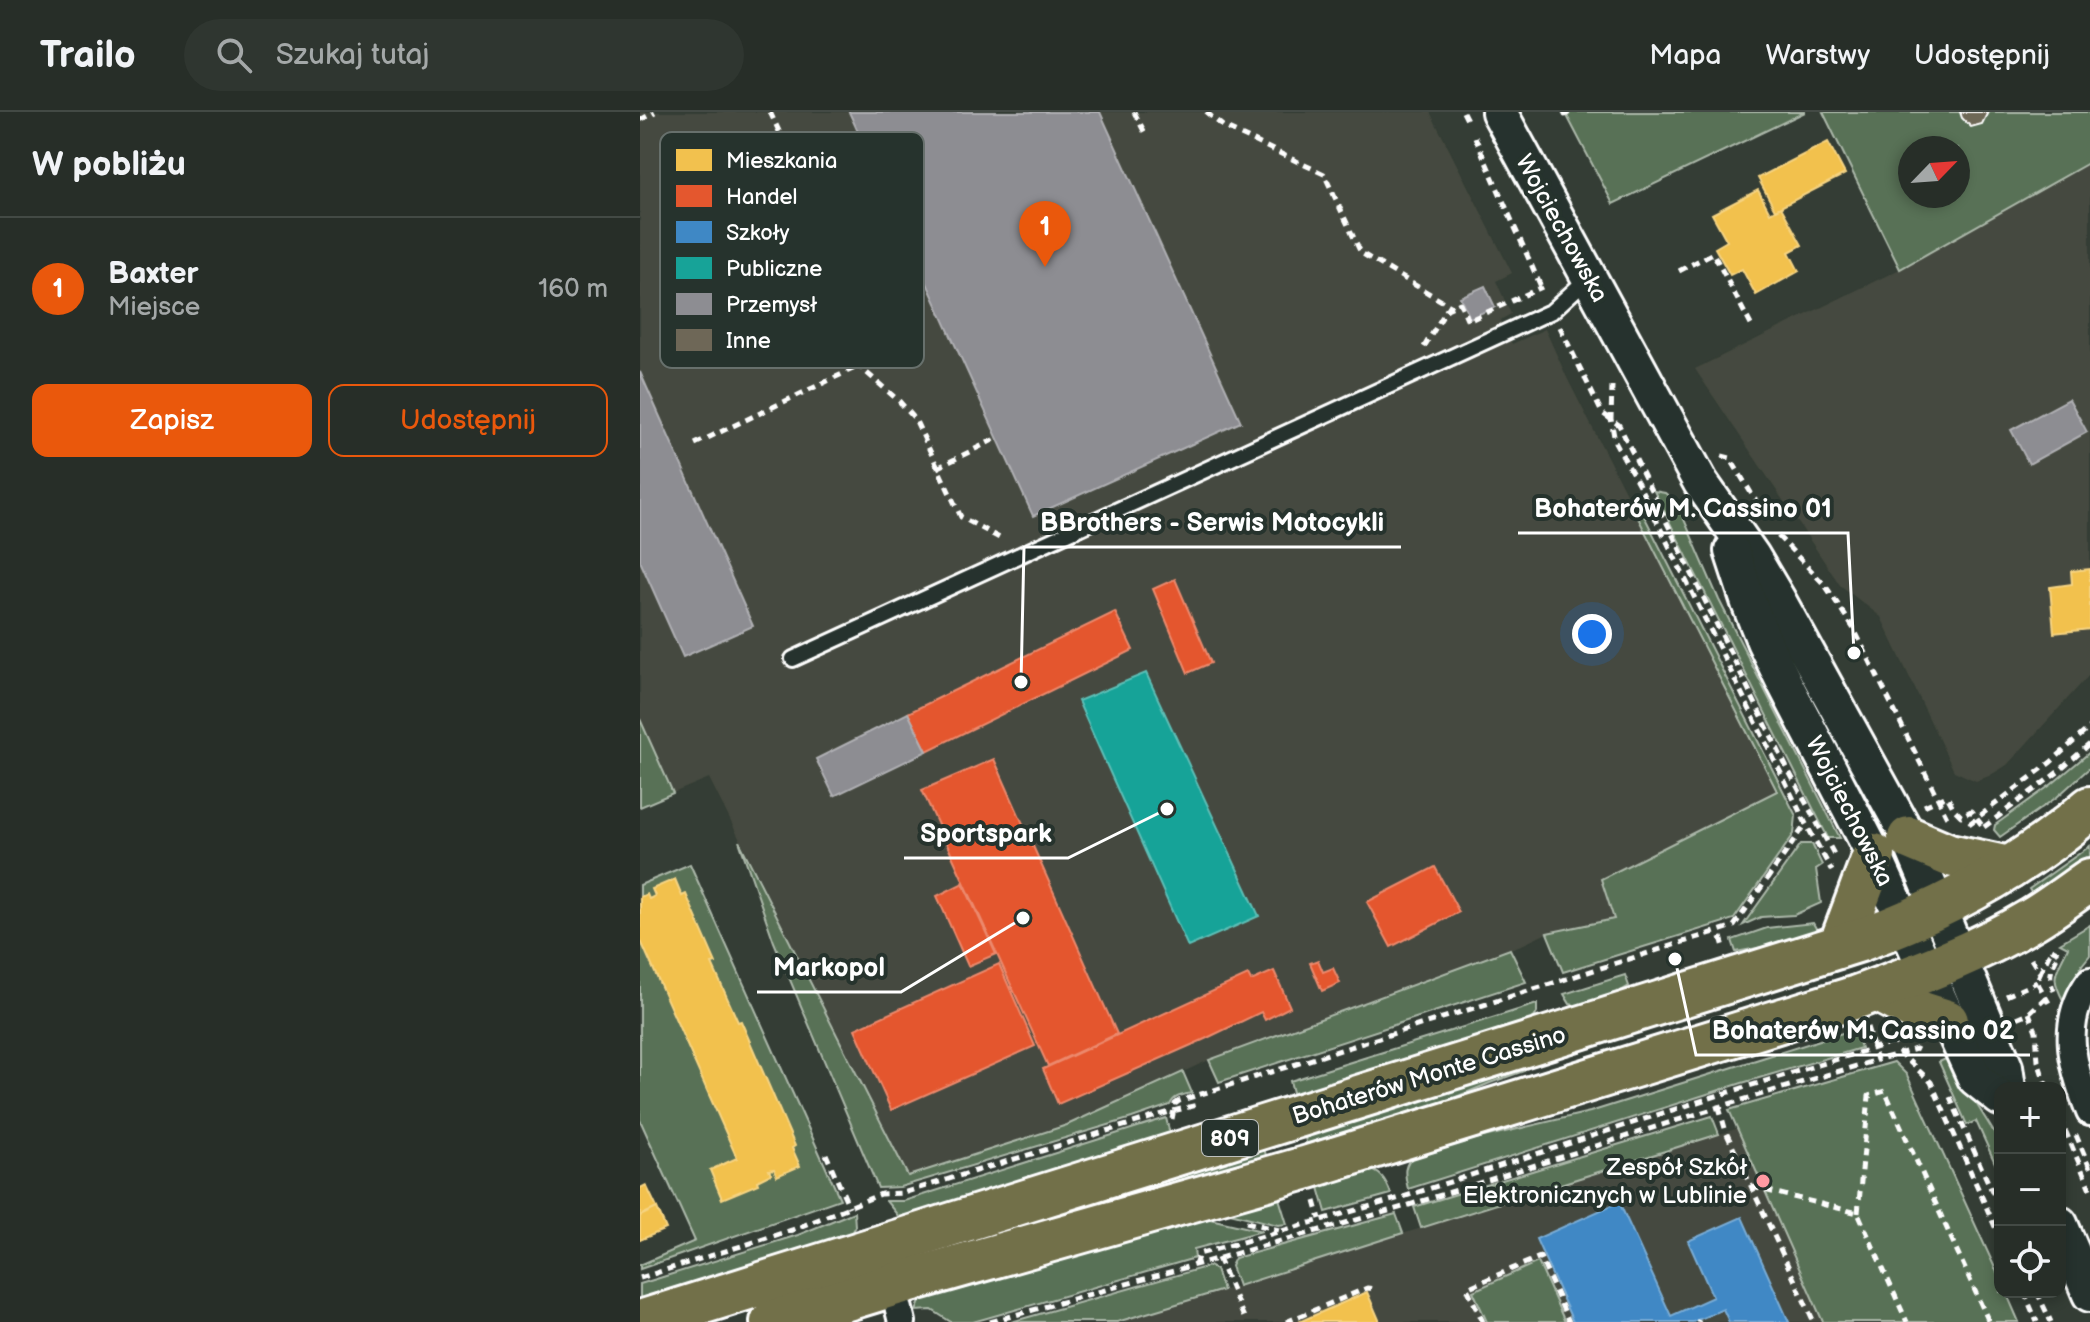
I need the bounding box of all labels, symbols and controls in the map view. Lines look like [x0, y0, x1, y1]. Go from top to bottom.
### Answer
search box [184, 19, 744, 91]
text: Trailo [40, 33, 136, 78]
icon: search [212, 33, 256, 77]
text: Szukaj tutaj [276, 37, 430, 73]
text: Mapa [1649, 39, 1721, 72]
text: Warstwy [1765, 39, 1870, 72]
text: Udostępnij [1914, 39, 2050, 72]
legend [660, 132, 924, 368]
north arrow [1898, 136, 1970, 208]
text: W pobliżu [32, 144, 186, 185]
text: Mieszkania [726, 148, 837, 175]
street label: Wojciechowska [1509, 149, 1614, 307]
text: Handel [726, 184, 798, 211]
pin: 1 [1019, 201, 1071, 267]
text: Szkoły [726, 220, 789, 247]
text: Baxter [108, 256, 198, 292]
text: Publiczne [726, 256, 822, 283]
text: 1 [53, 274, 63, 305]
text: 160 m [538, 274, 608, 305]
text: Miejsce [108, 292, 200, 323]
text: Przemysł [726, 292, 817, 319]
text: Inne [726, 328, 771, 355]
button: Zapisz [32, 384, 312, 457]
button: Udostępnij [328, 384, 608, 457]
callout: Bohaterów M. Cassino 01 [1518, 483, 1848, 533]
text: Bohaterów M. Cassino 01 [1534, 494, 1832, 525]
callout: BBrothers - Serwis Motocykli [1024, 497, 1401, 547]
text: BBrothers - Serwis Motocykli [1040, 508, 1384, 539]
your location [1572, 614, 1612, 654]
street label: Wojciechowska [1799, 731, 1900, 891]
callout: Sportspark [904, 808, 1068, 858]
text: Sportspark [920, 819, 1052, 850]
callout: Markopol [757, 942, 901, 992]
text: Markopol [773, 953, 885, 984]
callout: Bohaterów M. Cassino 02 [1696, 1005, 2030, 1055]
text: Bohaterów M. Cassino 02 [1712, 1016, 2015, 1047]
street label: Bohaterów Monte Cassino [1289, 1020, 1569, 1131]
map controls [1994, 1082, 2066, 1298]
button: + [1994, 1082, 2066, 1154]
road number: 809 [1202, 1120, 1258, 1156]
place label: Zespół Szkół Elektronicznych w Lublinie [1463, 1153, 1748, 1210]
button: − [1994, 1154, 2066, 1226]
marker: Zespół Szkół Elektronicznych w Lublinie [1754, 1172, 1772, 1190]
button: locate [1994, 1226, 2066, 1298]

